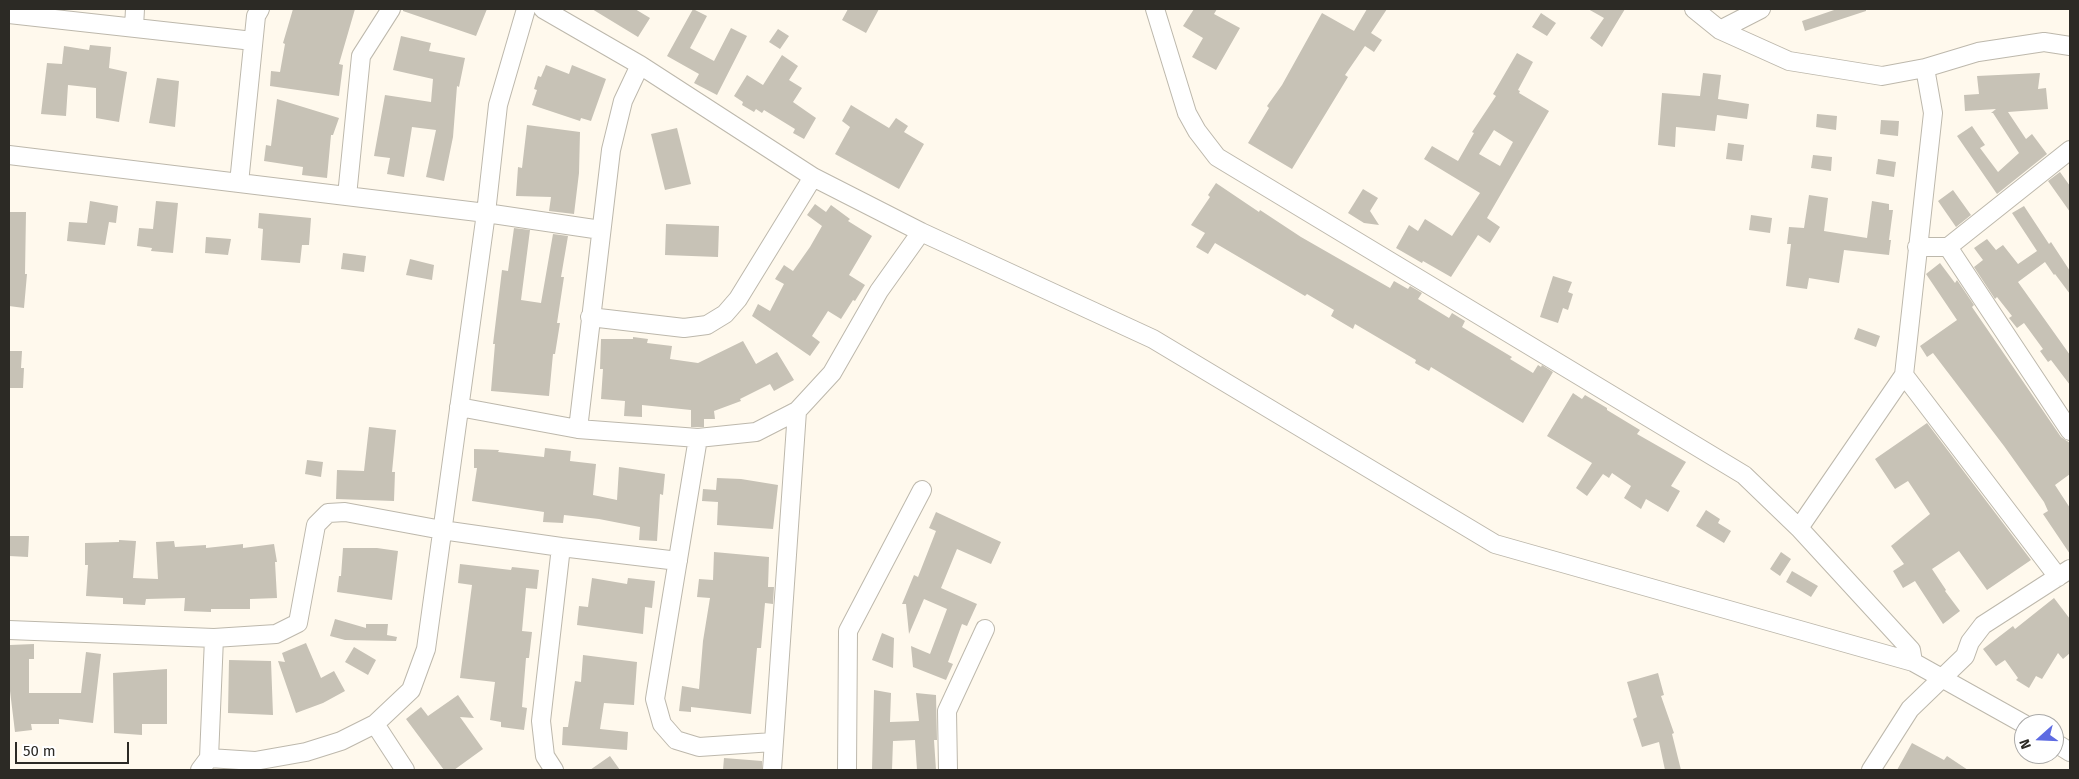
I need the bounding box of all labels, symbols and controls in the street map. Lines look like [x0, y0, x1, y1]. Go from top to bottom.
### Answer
north arrow [2014, 714, 2064, 764]
scale bar [18, 732, 131, 764]
text: N [2016, 737, 2035, 751]
text: 50 m [23, 742, 56, 760]

